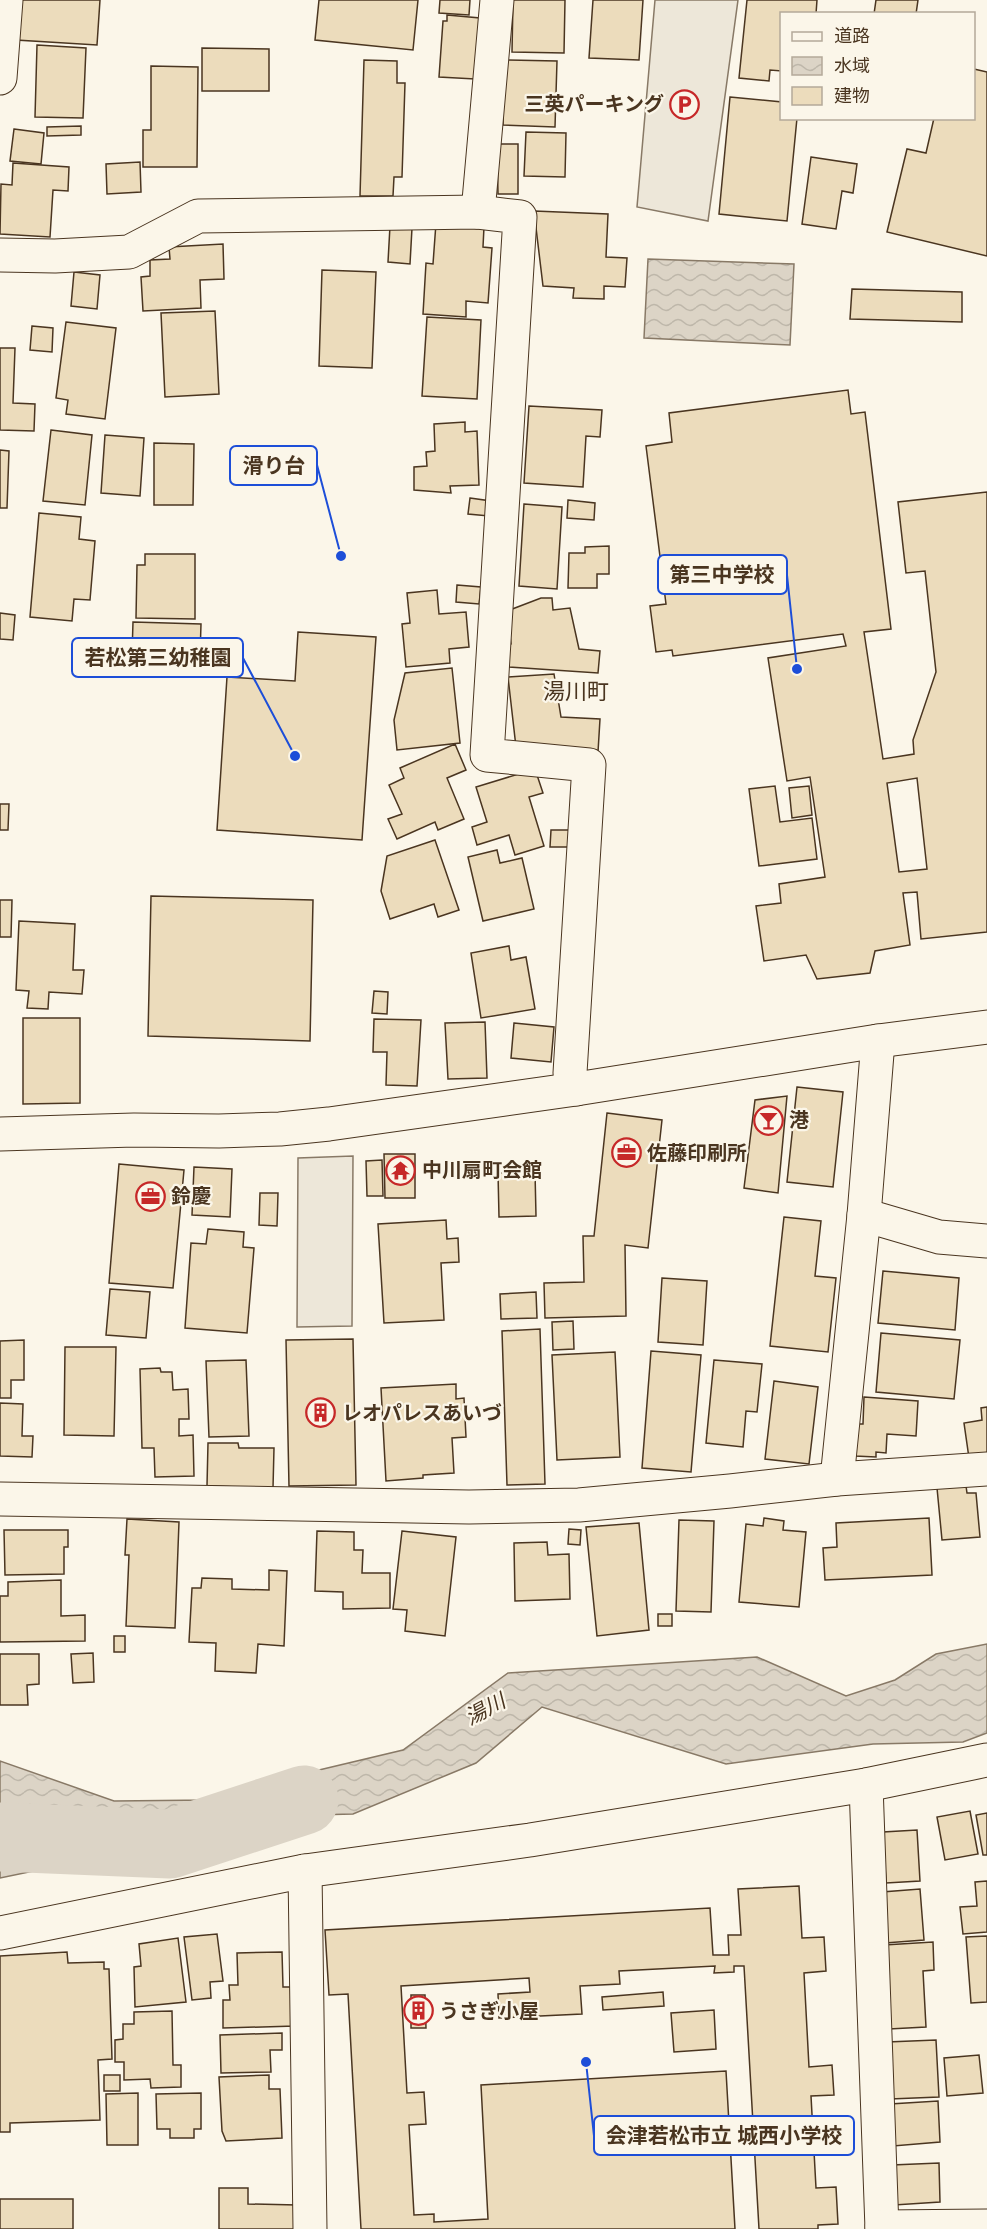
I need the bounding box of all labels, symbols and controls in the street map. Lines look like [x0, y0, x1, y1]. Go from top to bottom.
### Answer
legend [780, 12, 975, 120]
text: 道路 [834, 24, 870, 47]
text: 水域 [834, 54, 870, 77]
text: 建物 [834, 84, 870, 107]
parking icon: 三英パーキング [669, 88, 701, 120]
place label: 三英パーキング [525, 91, 664, 117]
callout: 滑り台 [230, 446, 317, 485]
text: 滑り台 [243, 452, 306, 479]
callout: 第三中学校 [658, 555, 787, 594]
text: 第三中学校 [670, 561, 775, 588]
callout: 若松第三幼稚園 [72, 638, 243, 677]
text: 若松第三幼稚園 [85, 644, 232, 671]
district label: 湯川町 [543, 677, 609, 705]
bar icon: 港 [752, 1104, 784, 1136]
place label: 港 [789, 1107, 809, 1133]
office icon: 佐藤印刷所 [610, 1137, 642, 1169]
place label: 佐藤印刷所 [647, 1140, 747, 1166]
temple icon: 中川扇町会館 [385, 1154, 417, 1186]
place label: 中川扇町会館 [422, 1157, 542, 1183]
office icon: 鈴慶 [134, 1180, 166, 1212]
place label: 鈴慶 [171, 1183, 211, 1209]
building icon: レオパレスあいづ [305, 1397, 337, 1429]
place label: レオパレスあいづ [342, 1400, 502, 1426]
water label: 湯川 [460, 1686, 512, 1731]
building icon: うさぎ小屋 [402, 1995, 434, 2027]
place label: うさぎ小屋 [439, 1998, 539, 2024]
callout: 会津若松市立 城西小学校 [594, 2116, 854, 2155]
text: 会津若松市立 城西小学校 [606, 2122, 842, 2149]

